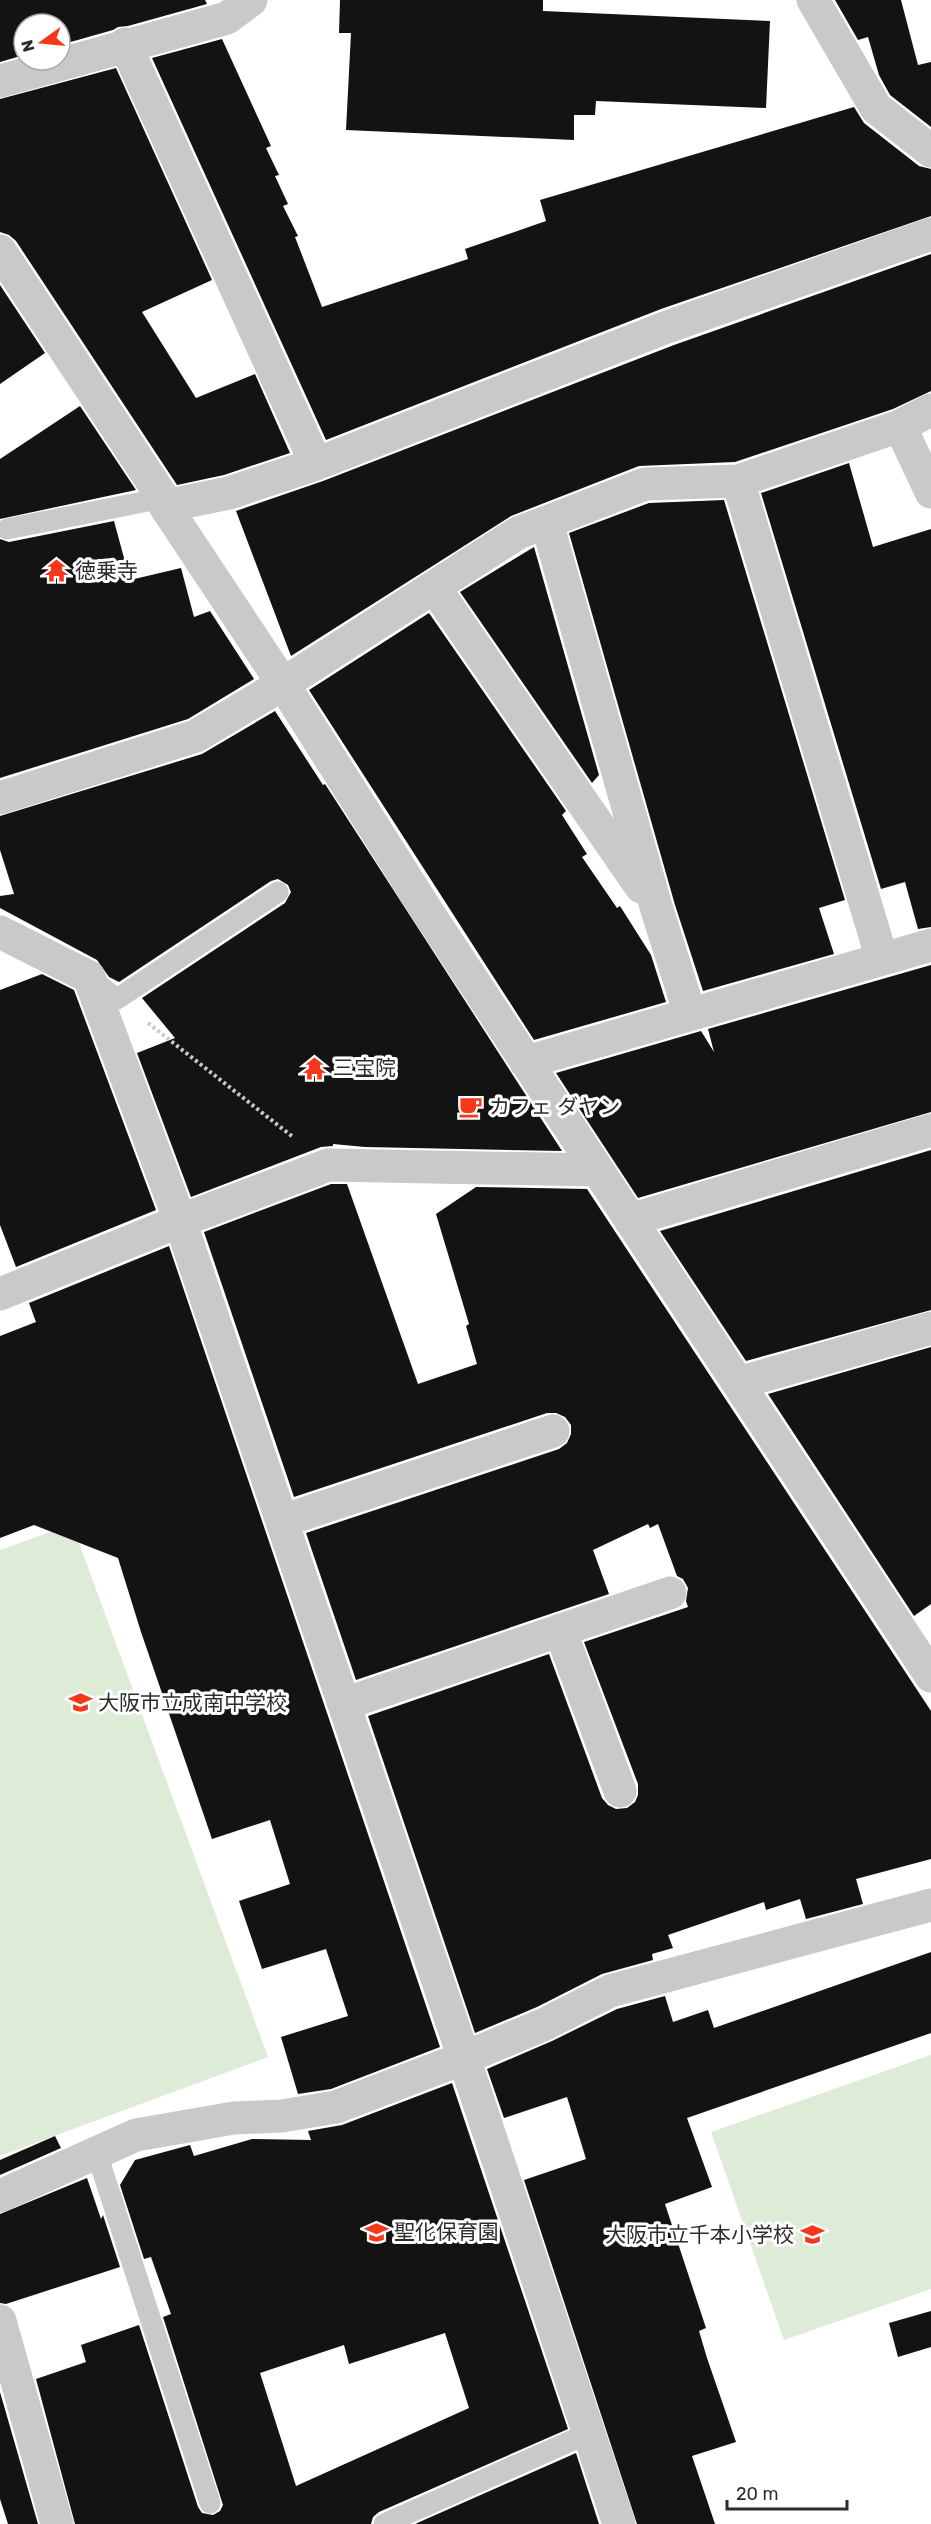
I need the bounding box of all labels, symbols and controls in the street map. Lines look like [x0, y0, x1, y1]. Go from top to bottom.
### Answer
north arrow [12, 12, 72, 72]
text: N [17, 38, 39, 54]
temple icon: 徳乗寺 [44, 558, 70, 584]
place label: 徳乗寺 [75, 558, 138, 583]
temple icon: 三宝院 [302, 1055, 328, 1081]
place label: 三宝院 [333, 1055, 396, 1080]
cafe icon: カフェ ダヤン [458, 1094, 484, 1120]
place label: カフェ ダヤン [489, 1094, 620, 1119]
school or university icon: 大阪市立成南中学校 [67, 1690, 93, 1716]
place label: 大阪市立成南中学校 [98, 1690, 287, 1715]
school or university icon: 聖化保育園 [363, 2219, 389, 2245]
place label: 聖化保育園 [394, 2219, 499, 2244]
place label: 大阪市立千本小学校 [605, 2222, 794, 2247]
school or university icon: 大阪市立千本小学校 [799, 2222, 825, 2248]
scale bar [727, 2473, 847, 2511]
text: 20 m [736, 2483, 778, 2505]

